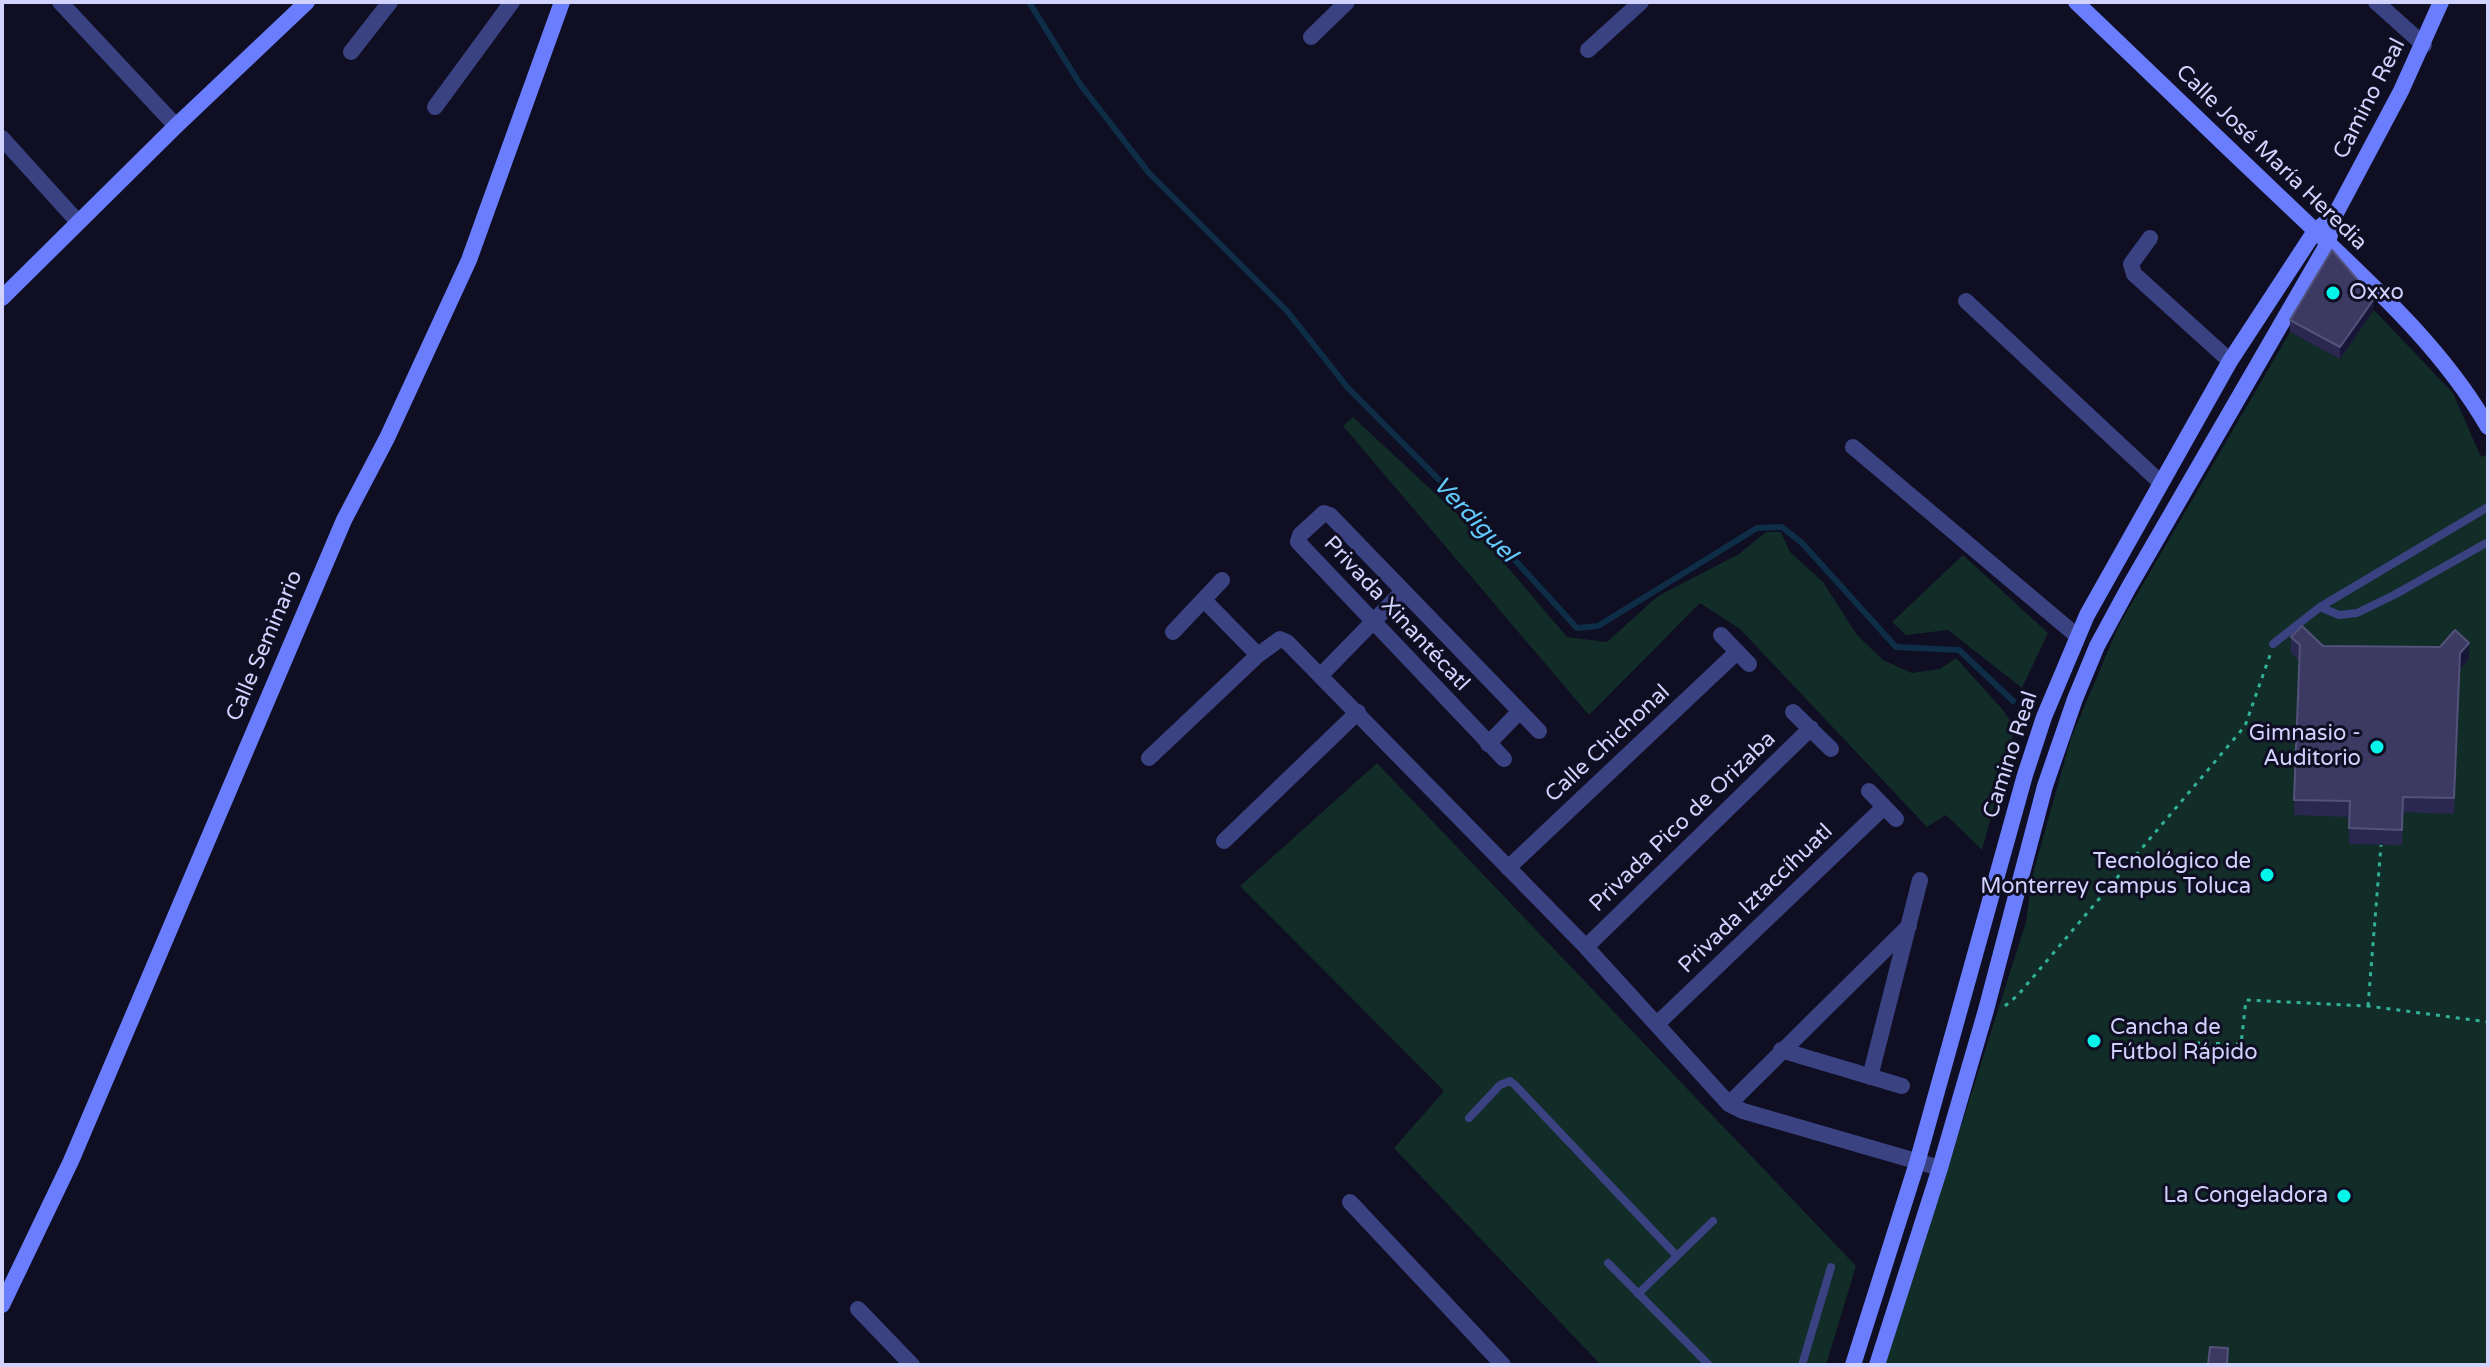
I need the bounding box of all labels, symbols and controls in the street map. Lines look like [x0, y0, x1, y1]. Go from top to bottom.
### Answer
street label: Camino Real [2328, 34, 2412, 164]
street label: Calle José María Heredia [2170, 60, 2372, 256]
place label: Oxxo [2349, 280, 2404, 306]
marker: Oxxo [2324, 284, 2342, 302]
water label: Verdiguel [1426, 471, 1522, 569]
street label: Privada Xinantécatl [1317, 531, 1475, 697]
street label: Calle Seminario [221, 567, 309, 725]
street label: Calle Chichonal [1540, 680, 1676, 808]
street label: Camino Real [1978, 688, 2044, 822]
place label: Gimnasio - Auditorio [2249, 721, 2361, 772]
street label: Privada Pico de Orizaba [1584, 726, 1782, 918]
marker: Gimnasio - Auditorio [2368, 738, 2386, 756]
street label: Privada Iztaccíhuatl [1673, 819, 1839, 979]
place label: Tecnológico de Monterrey campus Toluca [1980, 849, 2251, 900]
marker: Tecnológico de Monterrey campus Toluca [2258, 866, 2276, 884]
place label: Cancha de Fútbol Rápido [2110, 1015, 2258, 1066]
marker: Cancha de Fútbol Rápido [2085, 1032, 2103, 1050]
place label: La Congeladora [2163, 1183, 2328, 1209]
marker: La Congeladora [2335, 1187, 2353, 1205]

